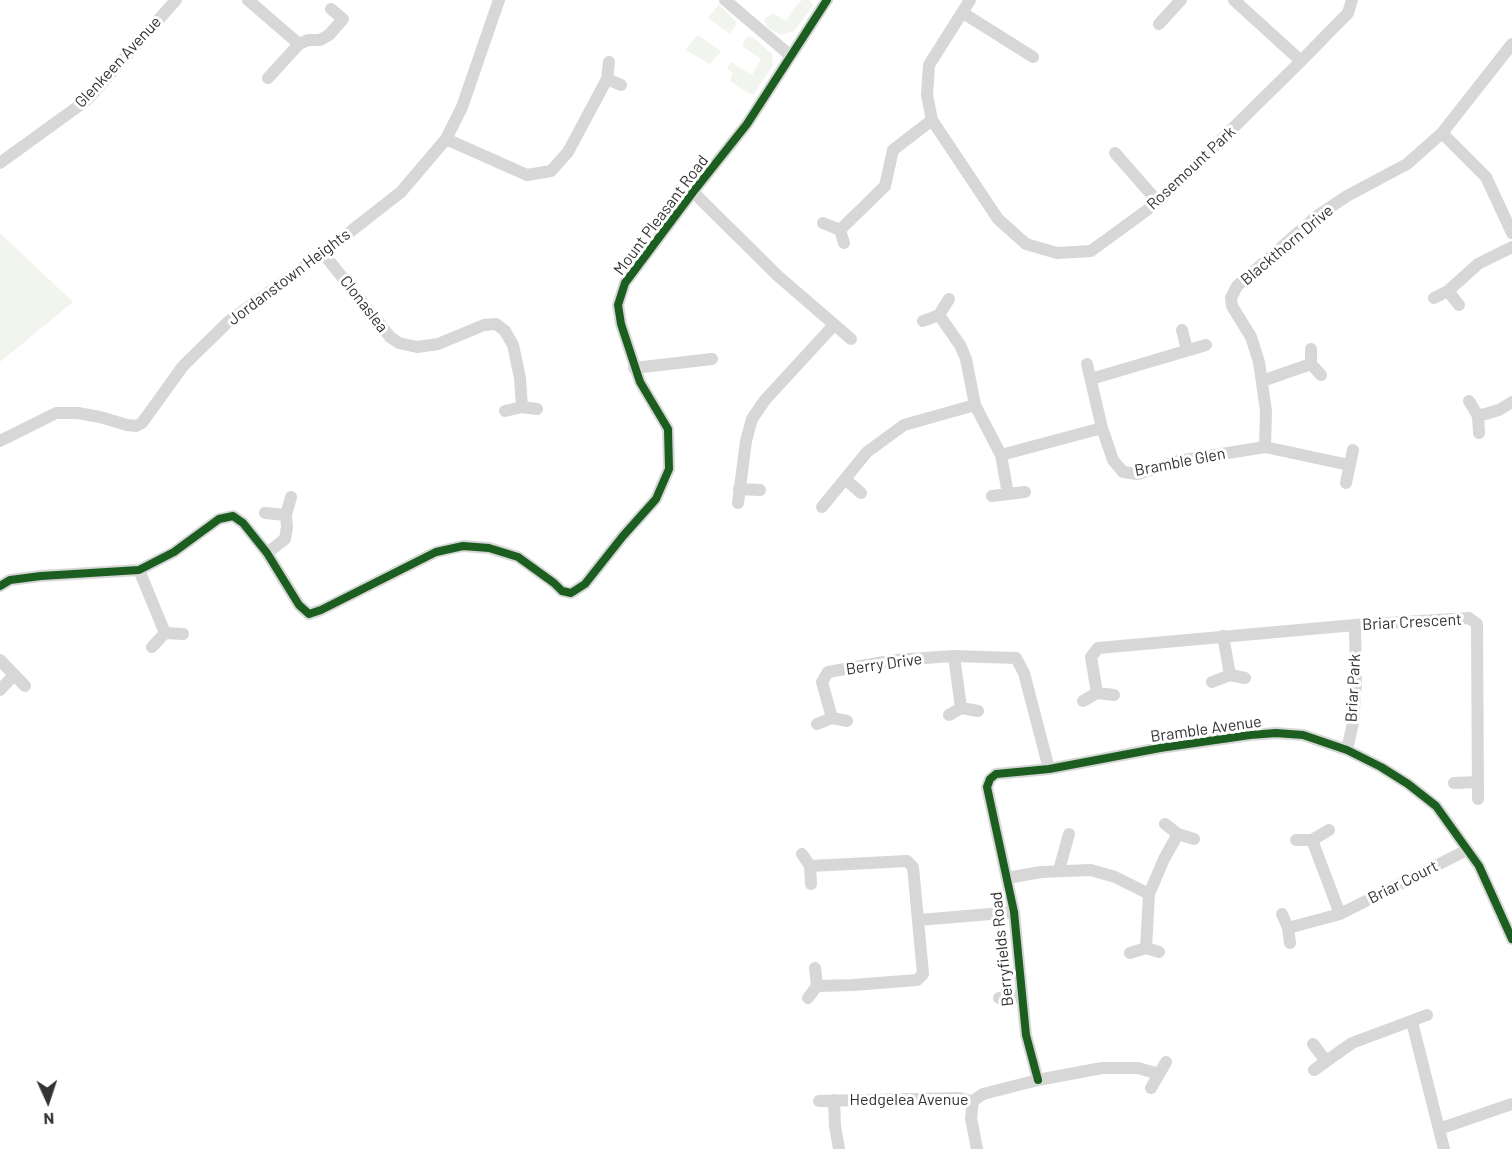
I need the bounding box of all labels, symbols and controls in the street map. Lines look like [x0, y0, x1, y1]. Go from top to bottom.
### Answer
street label: Glenkeen Avenue [71, 12, 165, 112]
street label: Rosemount Park [1143, 122, 1239, 214]
street label: Mount Pleasant Road [610, 151, 712, 279]
street label: Blackthorn Drive [1237, 201, 1337, 289]
street label: Jordanstown Heights [224, 225, 354, 329]
street label: Clonaslea [336, 272, 392, 336]
street label: Bramble Glen [1133, 444, 1227, 480]
street label: Briar Crescent [1362, 610, 1462, 634]
street label: Berry Drive [845, 649, 923, 679]
street label: Briar Park [1342, 653, 1364, 723]
street label: Bramble Avenue [1149, 712, 1263, 746]
street label: Briar Court [1365, 856, 1441, 908]
street label: Berryfields Road [986, 891, 1018, 1007]
north arrow [18, 1071, 78, 1131]
street label: Hedgelea Avenue [849, 1090, 969, 1110]
text: N [43, 1110, 55, 1129]

